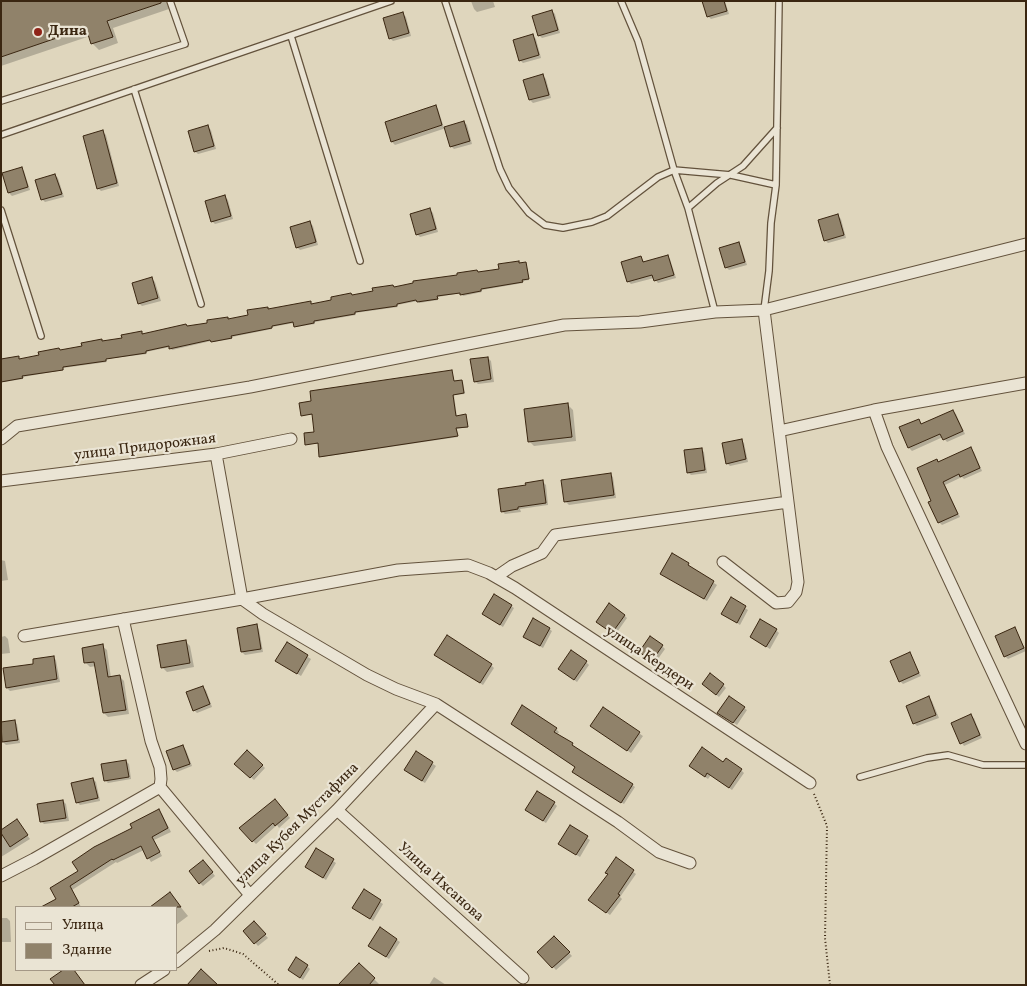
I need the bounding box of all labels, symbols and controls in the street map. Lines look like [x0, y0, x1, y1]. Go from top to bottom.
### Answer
place label: Дина [48, 23, 87, 41]
marker: Дина [32, 26, 44, 38]
street label: улица Придорожная [73, 430, 217, 466]
street label: улица Кердери [601, 623, 697, 695]
street label: улица Кубея Мустафина [233, 760, 363, 890]
street label: Улица Ихсанова [393, 840, 487, 926]
legend [15, 906, 178, 971]
text: Улица [62, 915, 104, 936]
text: Здание [62, 940, 112, 961]

